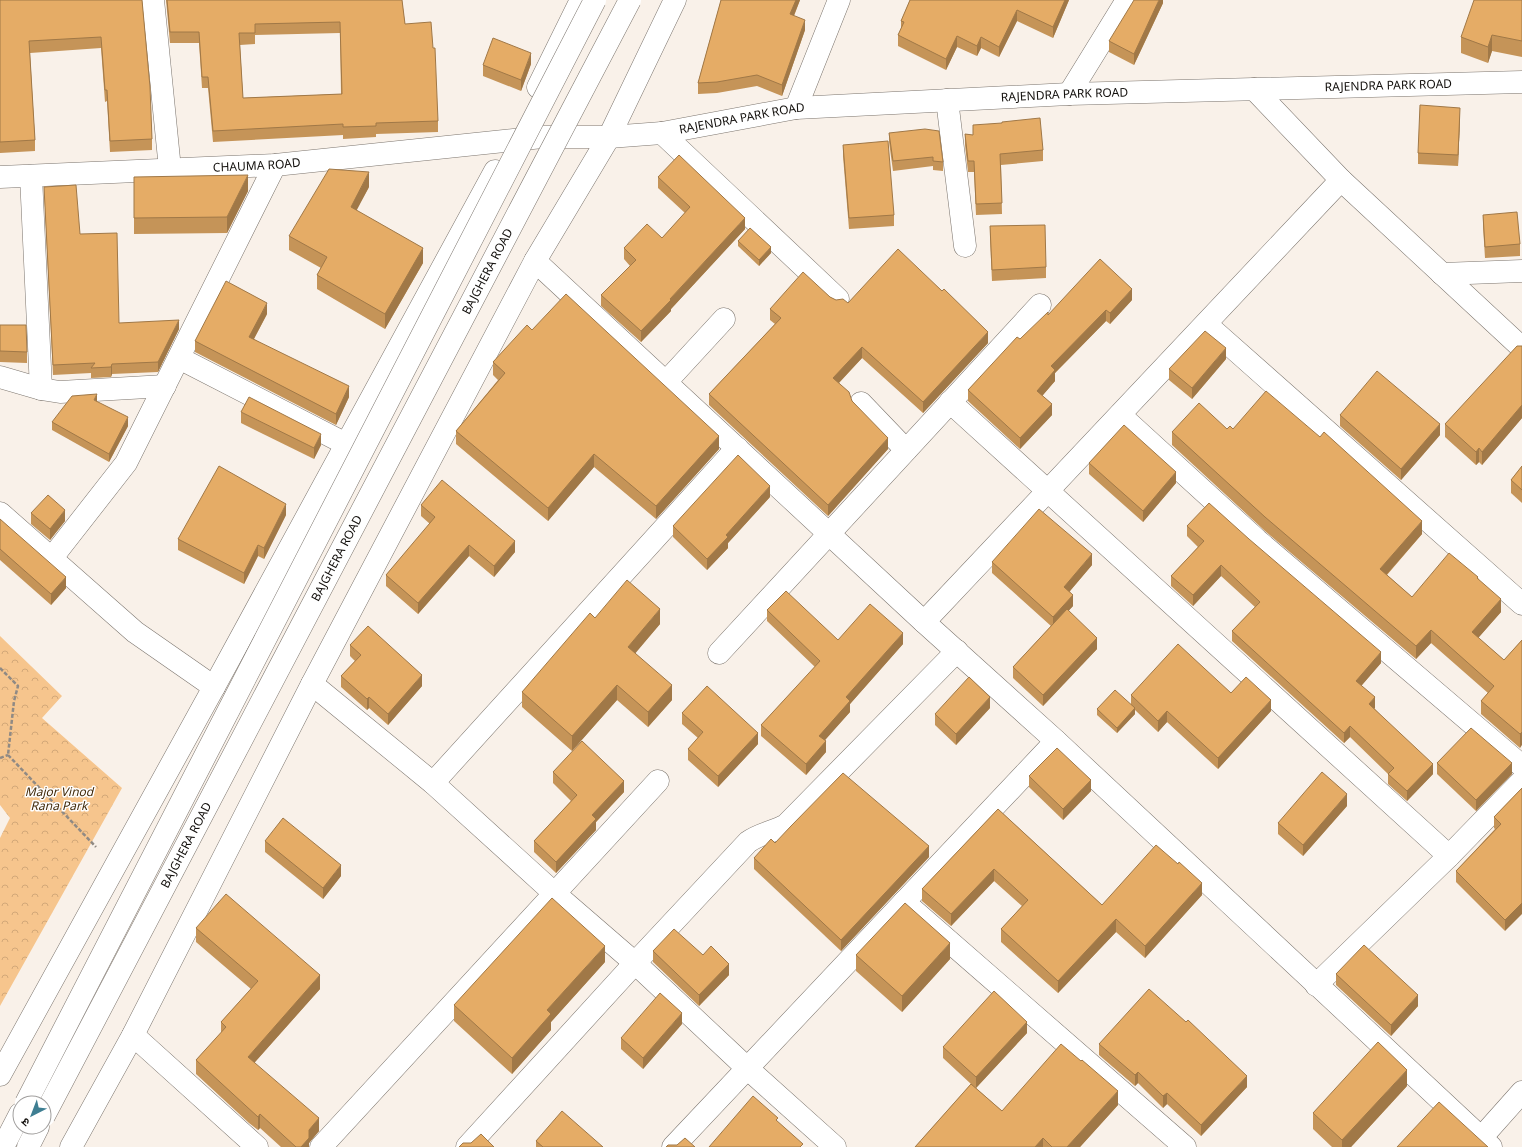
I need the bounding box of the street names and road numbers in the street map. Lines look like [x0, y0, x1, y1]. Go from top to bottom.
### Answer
street label: RAJENDRA PARK ROAD [1325, 77, 1452, 96]
street label: RAJENDRA PARK ROAD [1001, 85, 1129, 106]
street label: RAJENDRA PARK ROAD [678, 101, 805, 139]
street label: CHAUMA ROAD [213, 155, 302, 177]
street label: BAJGHERA ROAD [459, 226, 518, 318]
street label: BAJGHERA ROAD [309, 513, 367, 604]
street label: BAJGHERA ROAD [158, 800, 216, 891]

